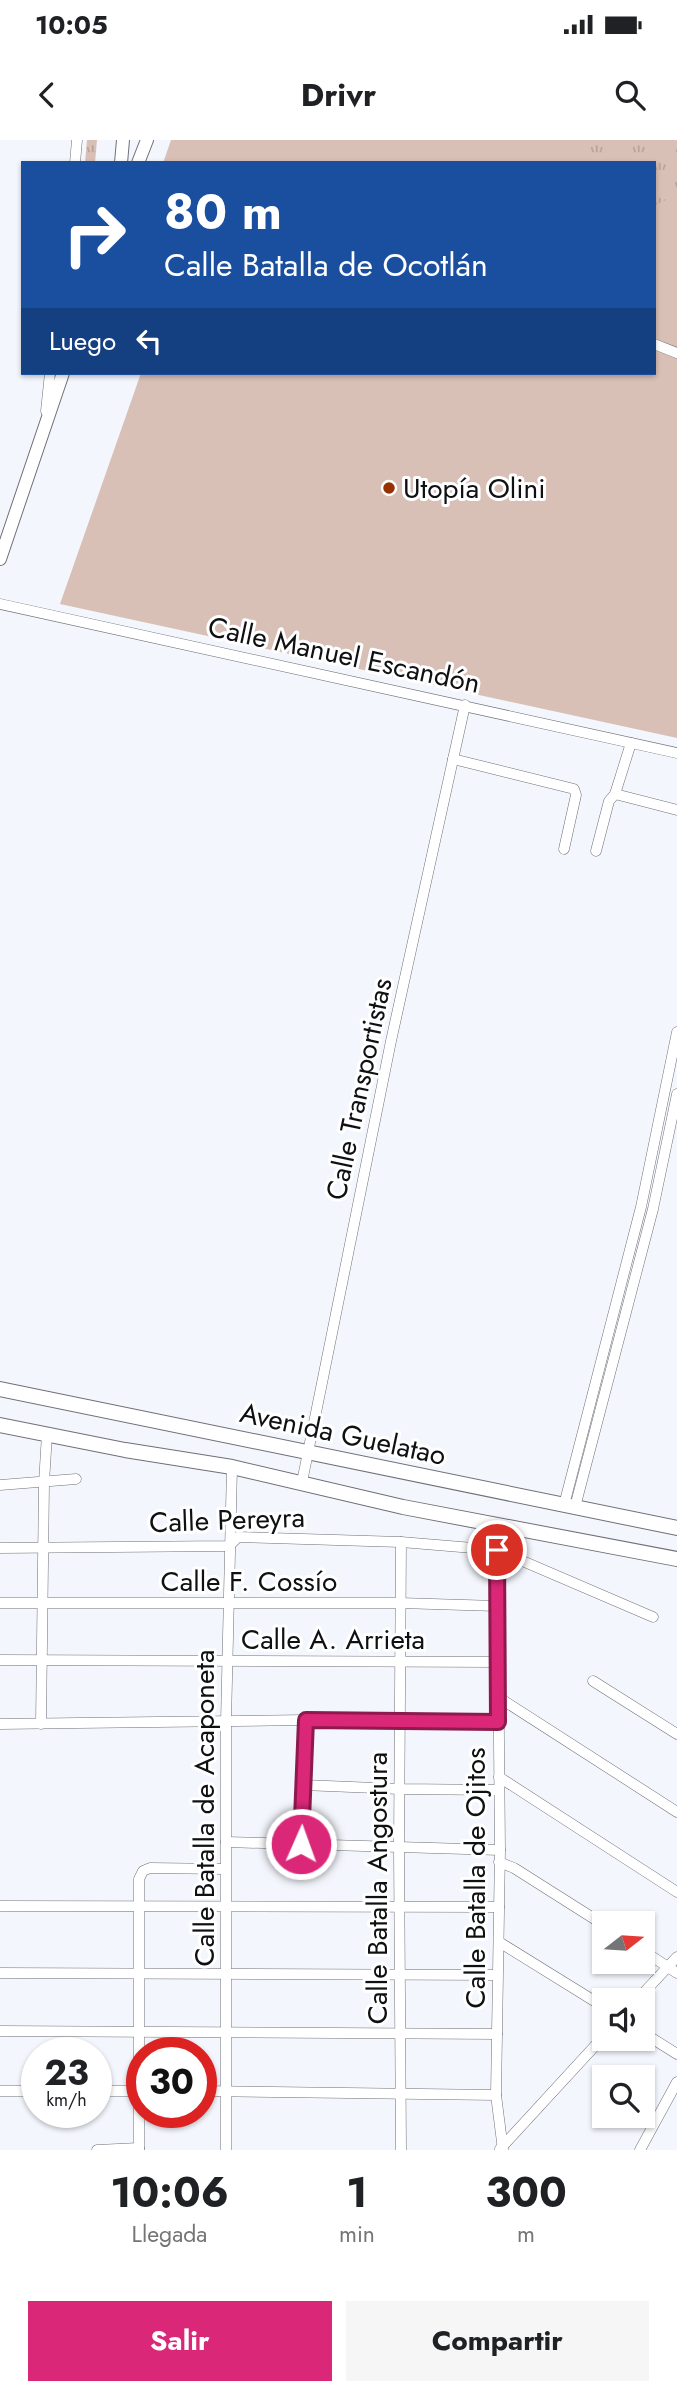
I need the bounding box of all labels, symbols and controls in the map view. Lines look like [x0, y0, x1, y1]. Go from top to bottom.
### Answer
text: 10:05 [35, 6, 108, 44]
text: Drivr [301, 72, 376, 118]
icon: back [28, 76, 66, 114]
icon: search [611, 76, 649, 114]
text: 80 m [164, 177, 282, 247]
icon: right [49, 189, 140, 280]
text: Calle Batalla de Ocotlán [164, 242, 488, 288]
text: Luego [49, 322, 116, 360]
icon: left [130, 322, 168, 360]
place label: Utopía Olini [403, 468, 545, 509]
marker: Utopía Olini [381, 480, 397, 496]
street label: Calle Manuel Escandón [204, 606, 484, 704]
street label: Calle Transportistas [315, 974, 403, 1204]
street label: Avenida Guelatao [236, 1392, 450, 1476]
street label: Calle Pereyra [148, 1497, 306, 1543]
pin [467, 1520, 527, 1580]
icon: arrive [478, 1531, 516, 1569]
street label: Calle F. Cossío [161, 1561, 337, 1602]
street label: Calle A. Arrieta [241, 1619, 425, 1660]
street label: Calle Batalla de Acaponeta [184, 1649, 225, 1967]
street label: Calle Batalla de Ojitos [455, 1748, 496, 2008]
street label: Calle Batalla Angostura [357, 1752, 398, 2024]
position arrow [264, 1807, 338, 1881]
north arrow [592, 1911, 654, 1974]
map controls [592, 1911, 655, 2128]
button: sound [592, 1988, 655, 2051]
speed limit sign: 30 [126, 2037, 217, 2128]
text: 23 [44, 2048, 89, 2098]
button: search [592, 2065, 655, 2128]
text: km/h [46, 2087, 87, 2113]
text: 10:06 [110, 2162, 229, 2223]
text: 1 [346, 2162, 368, 2223]
text: 300 [485, 2162, 567, 2223]
text: Llegada [132, 2217, 207, 2251]
text: min [339, 2217, 375, 2251]
text: m [517, 2217, 535, 2251]
button: Salir [28, 2301, 332, 2381]
button: Compartir [346, 2301, 649, 2381]

